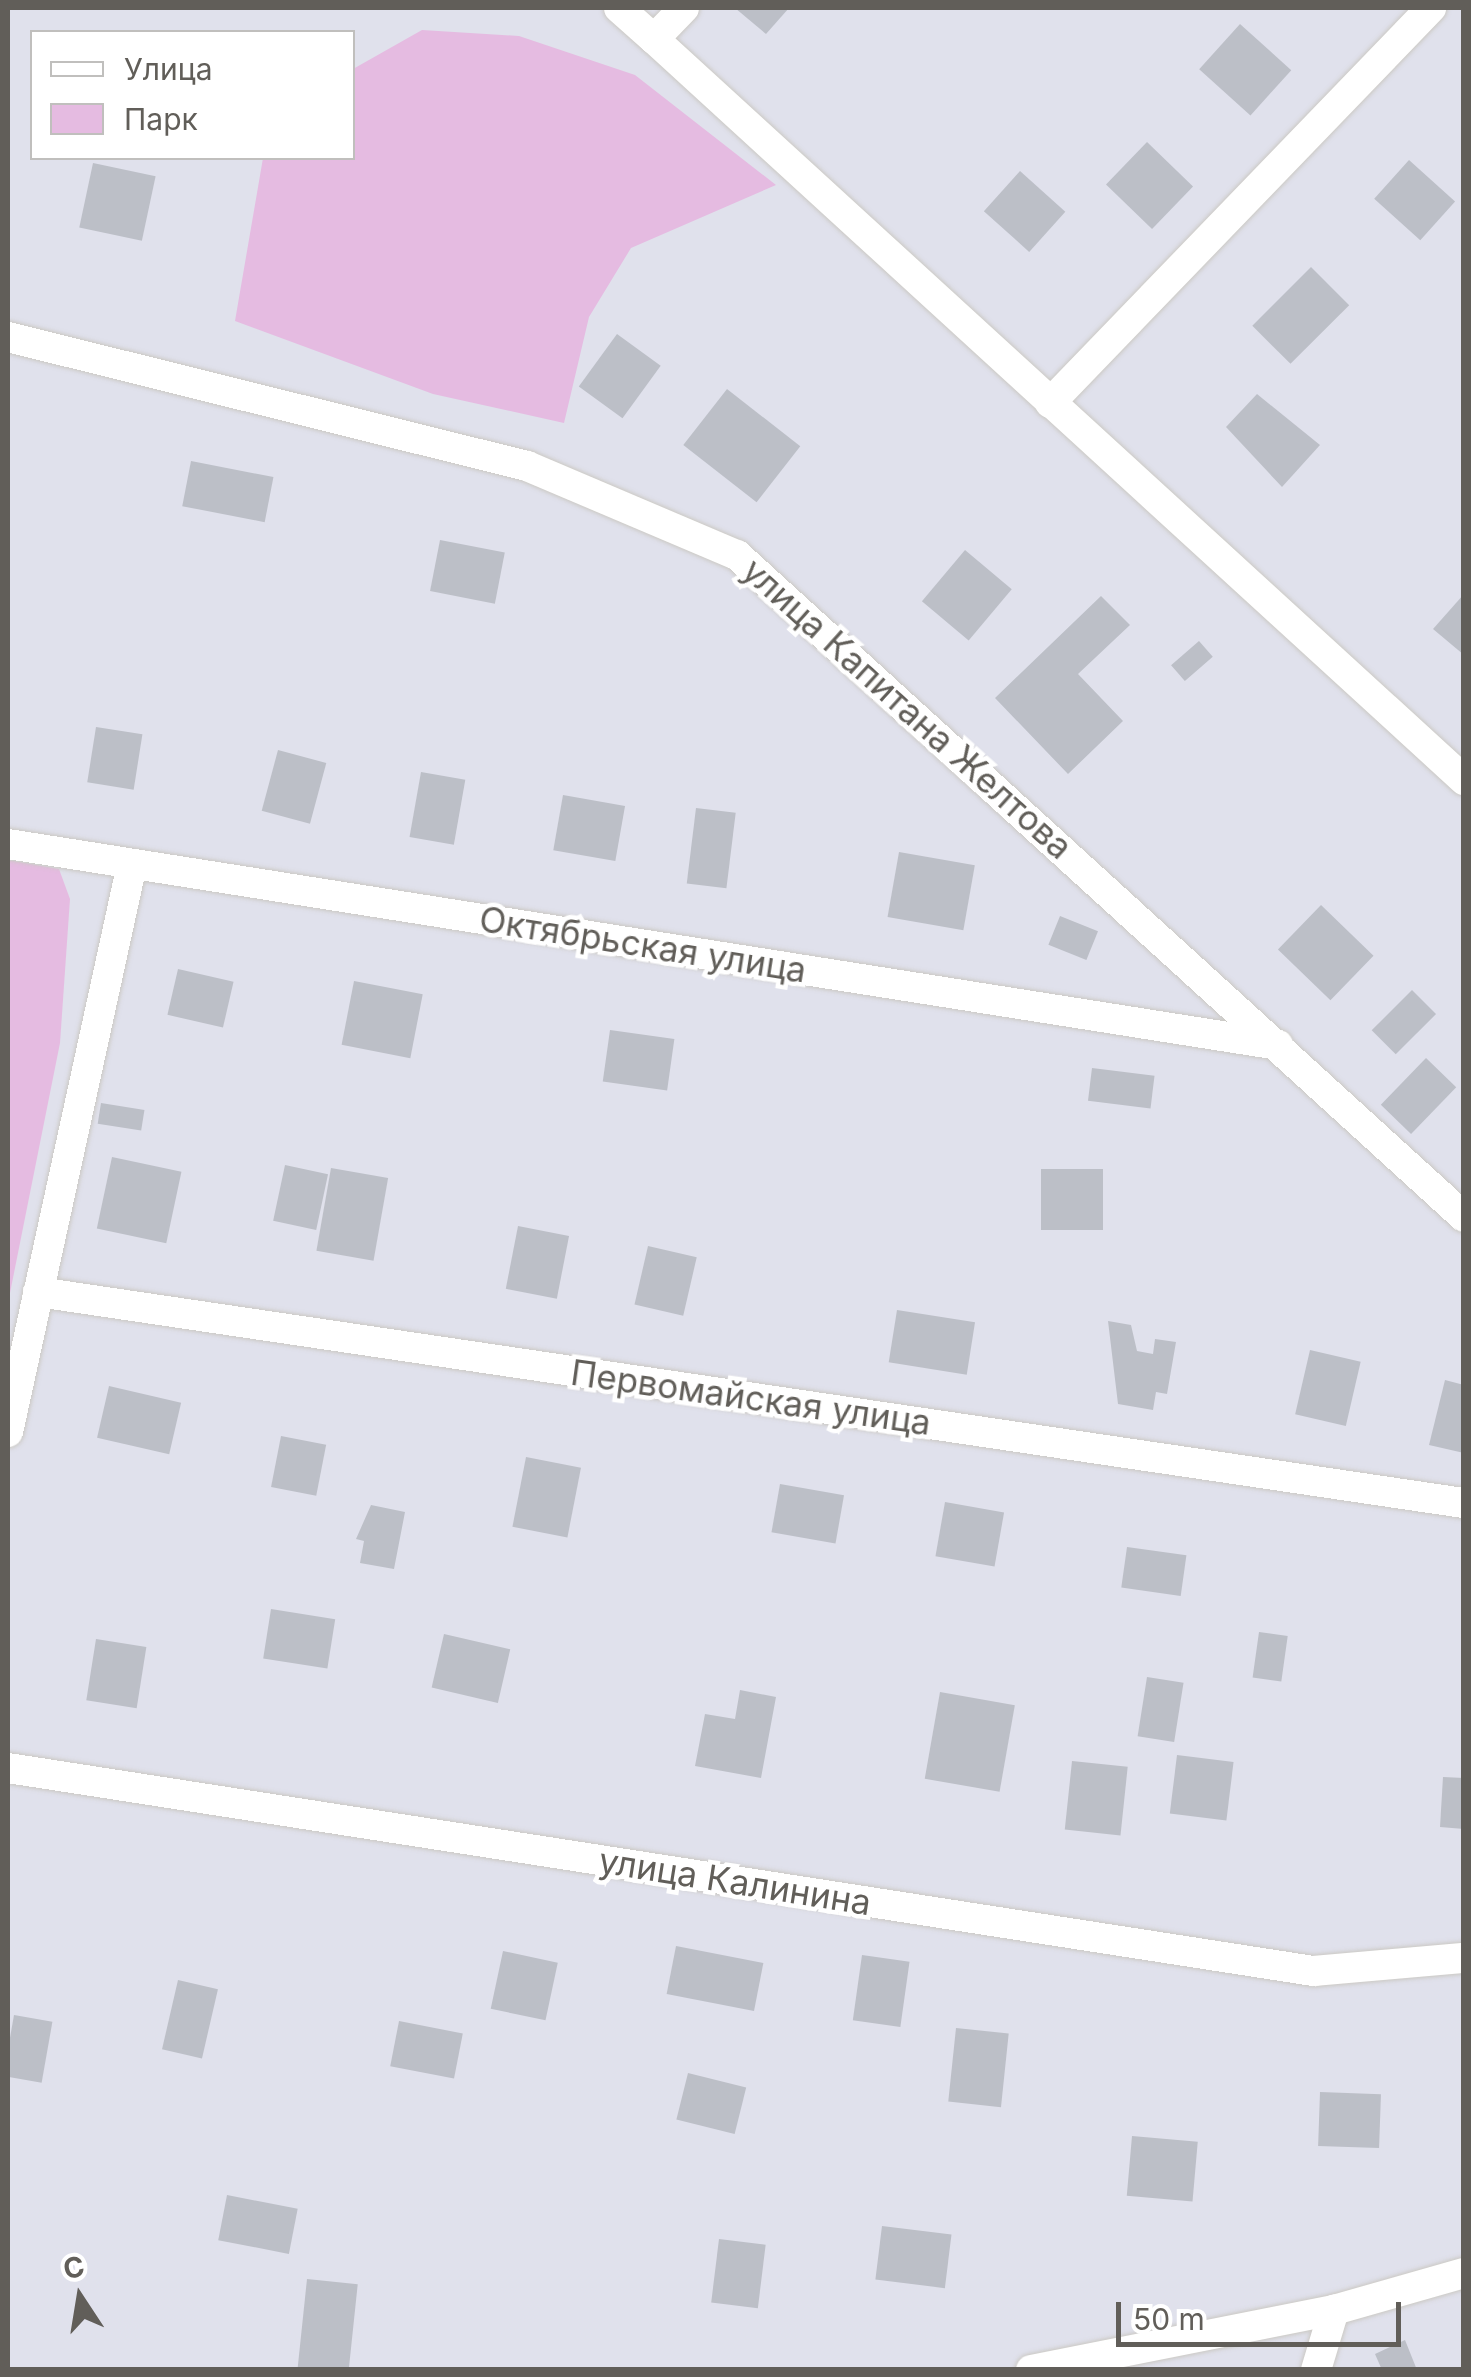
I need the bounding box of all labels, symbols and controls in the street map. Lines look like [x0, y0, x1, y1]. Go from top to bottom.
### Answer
legend [30, 30, 355, 160]
text: Улица [124, 51, 213, 87]
text: Парк [124, 101, 198, 137]
street label: улица Капитана Желтова [734, 549, 1082, 867]
street label: Октябрьская улица [477, 897, 809, 991]
street label: Первомайская улица [568, 1351, 934, 1443]
street label: улица Калинина [596, 1839, 874, 1923]
north arrow [30, 2247, 130, 2347]
text: С [60, 2249, 87, 2286]
scale bar [1121, 2282, 1406, 2344]
text: 50 m [1133, 2301, 1205, 2337]

